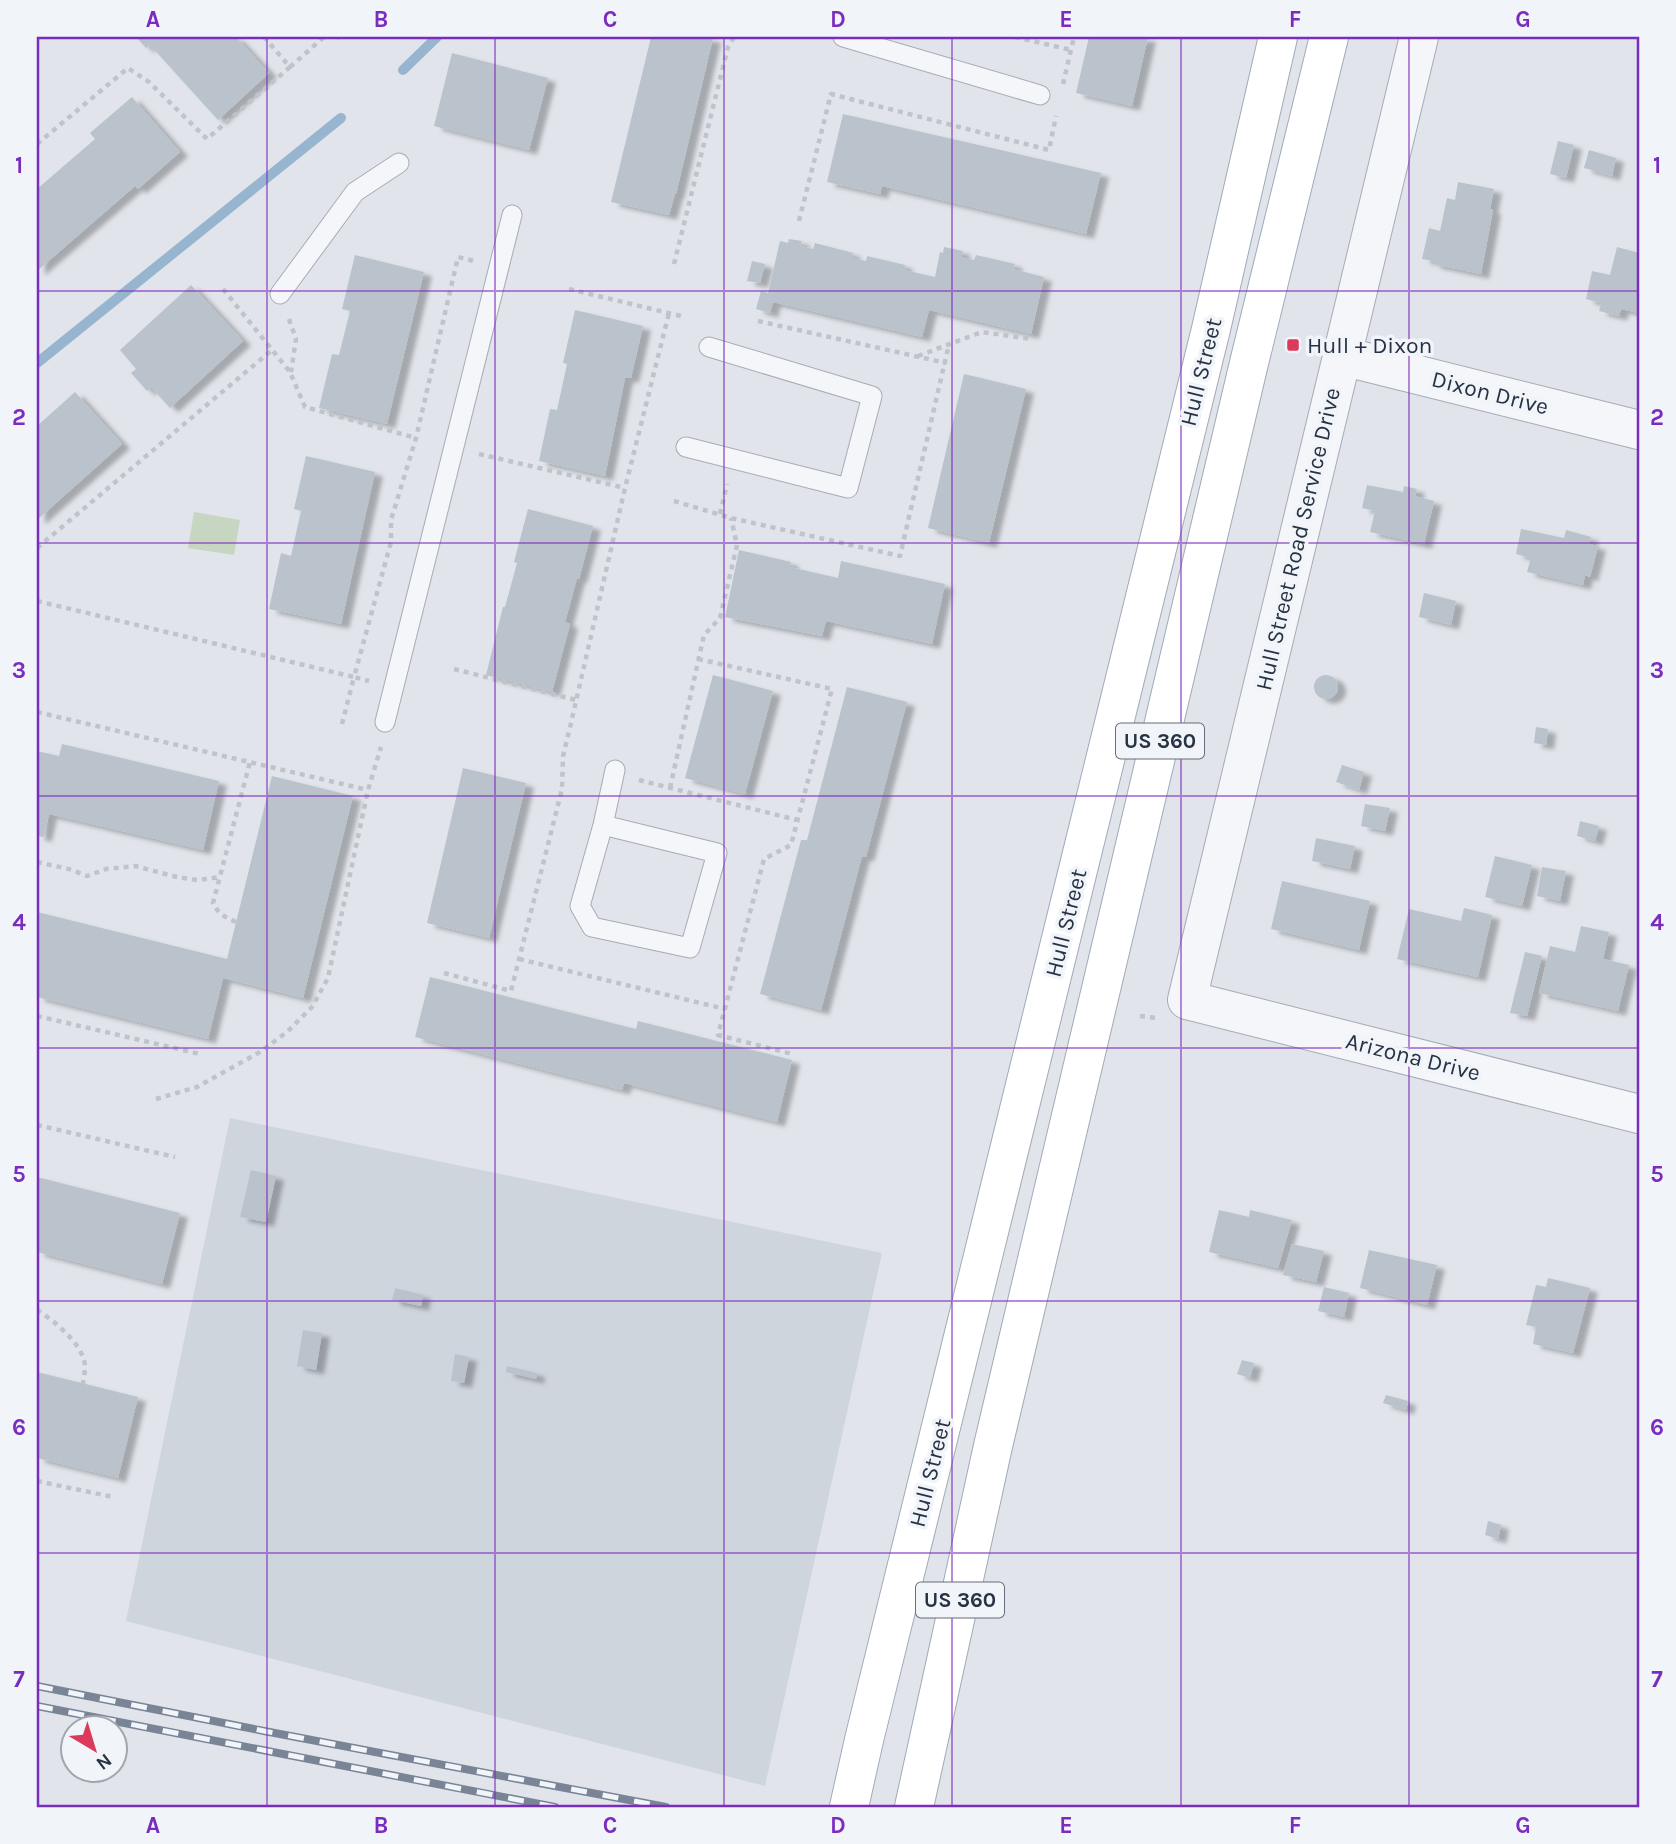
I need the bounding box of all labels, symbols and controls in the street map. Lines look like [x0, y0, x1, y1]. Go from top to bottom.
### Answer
text: A [146, 6, 160, 33]
text: B [374, 6, 388, 33]
text: C [603, 6, 617, 33]
text: D [830, 6, 846, 33]
text: E [1059, 6, 1073, 33]
text: F [1289, 6, 1301, 33]
text: G [1515, 6, 1531, 33]
text: 1 [15, 152, 23, 179]
text: 1 [1653, 152, 1661, 179]
street label: Hull Street [1175, 315, 1228, 429]
place label: Hull + Dixon [1307, 332, 1432, 359]
marker: Hull + Dixon [1285, 337, 1301, 353]
street label: Dixon Drive [1429, 365, 1551, 421]
street label: Hull Street Road Service Drive [1250, 385, 1346, 693]
text: 2 [12, 404, 26, 431]
text: 2 [1650, 404, 1664, 431]
text: 3 [12, 657, 26, 684]
text: 3 [1650, 657, 1664, 684]
road number: US 360 [1116, 724, 1204, 758]
street label: Hull Street [1040, 866, 1093, 980]
text: 4 [12, 909, 26, 936]
text: 4 [1650, 909, 1664, 936]
street label: Arizona Drive [1343, 1027, 1483, 1087]
text: 5 [12, 1161, 26, 1188]
text: 5 [1650, 1161, 1664, 1188]
text: 6 [12, 1414, 26, 1441]
text: 6 [1650, 1414, 1664, 1441]
street label: Hull Street [904, 1416, 957, 1530]
road number: US 360 [916, 1582, 1004, 1618]
text: 7 [13, 1666, 25, 1693]
text: 7 [1651, 1666, 1663, 1693]
north arrow [60, 1714, 130, 1784]
text: N [92, 1749, 116, 1774]
text: A [146, 1812, 160, 1839]
text: B [374, 1812, 388, 1839]
text: C [603, 1812, 617, 1839]
text: D [830, 1812, 846, 1839]
text: E [1059, 1812, 1073, 1839]
text: F [1289, 1812, 1301, 1839]
text: G [1515, 1812, 1531, 1839]

